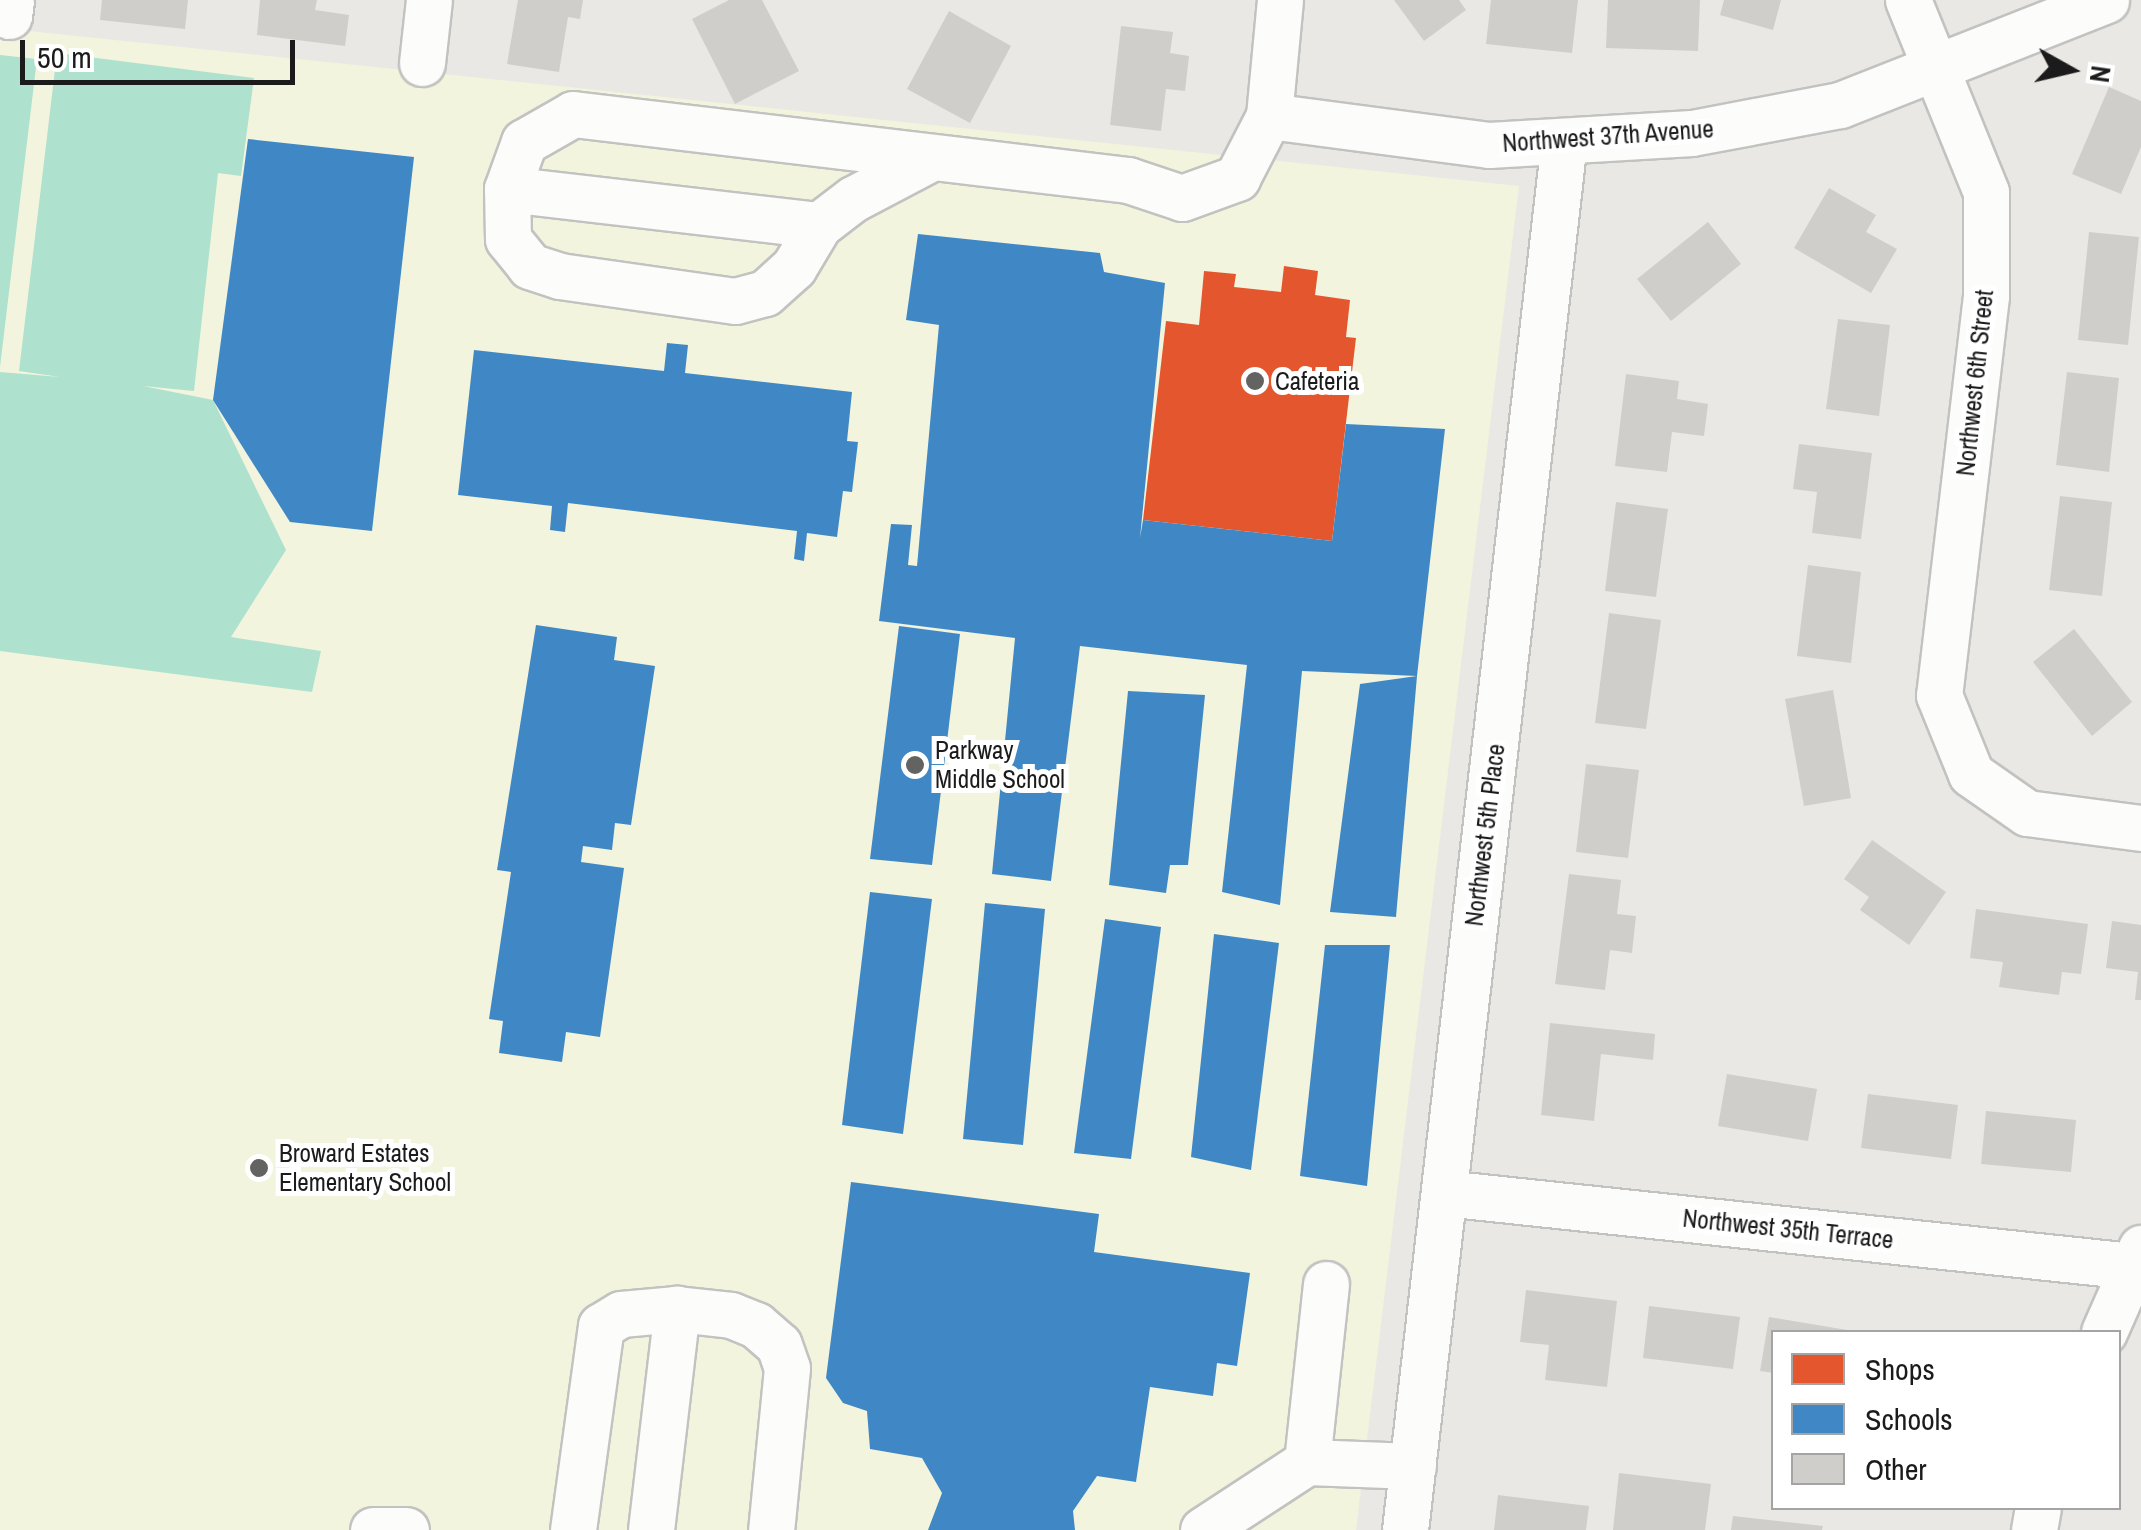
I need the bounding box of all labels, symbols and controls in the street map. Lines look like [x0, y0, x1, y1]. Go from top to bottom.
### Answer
scale bar [25, 20, 300, 82]
north arrow [2021, 20, 2121, 120]
text: 50 m [37, 37, 92, 77]
text: N [2081, 63, 2121, 85]
street label: Northwest 37th Avenue [1501, 114, 1715, 158]
street label: Northwest 6th Street [1950, 289, 2000, 477]
place label: Cafeteria [1275, 366, 1359, 396]
marker: Cafeteria [1244, 370, 1266, 392]
place label: Parkway Middle School [935, 736, 1065, 795]
street label: Northwest 5th Place [1459, 742, 1511, 928]
marker: Parkway Middle School [904, 754, 926, 776]
place label: Broward Estates Elementary School [279, 1139, 451, 1198]
marker: Broward Estates Elementary School [248, 1157, 270, 1179]
street label: Northwest 35th Terrace [1681, 1203, 1895, 1255]
legend [1771, 1330, 2121, 1510]
text: Shops [1865, 1349, 1935, 1389]
text: Schools [1865, 1399, 1953, 1439]
text: Other [1865, 1449, 1927, 1489]

